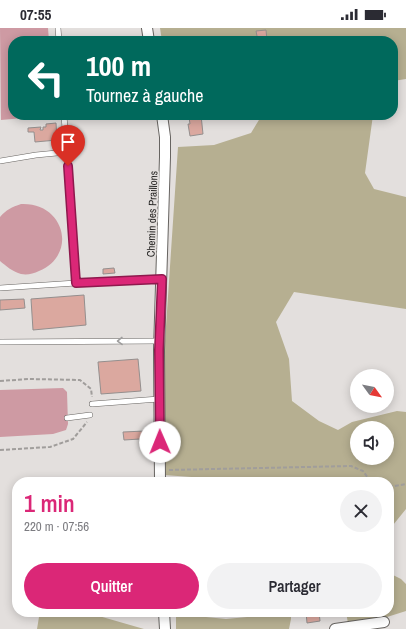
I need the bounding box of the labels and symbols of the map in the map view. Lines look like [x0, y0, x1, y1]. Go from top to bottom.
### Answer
pin [51, 125, 85, 166]
street label: Chemin des Praillons [143, 170, 161, 257]
one-way arrow [117, 337, 123, 345]
north arrow [350, 369, 394, 413]
position arrow [139, 421, 181, 463]

